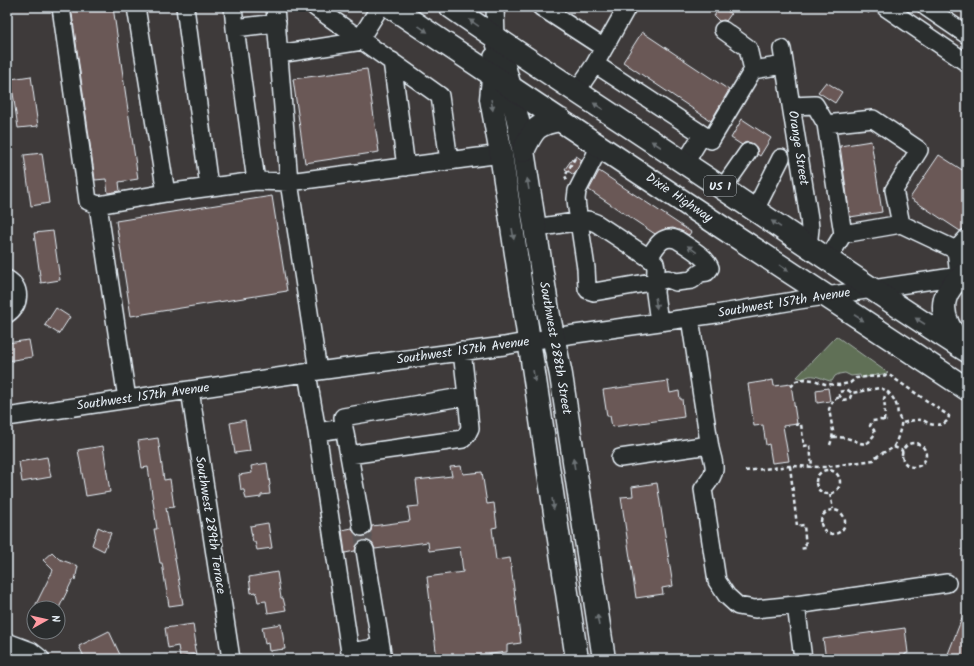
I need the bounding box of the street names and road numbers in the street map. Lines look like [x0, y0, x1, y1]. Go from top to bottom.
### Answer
street label: Orange Street [782, 109, 814, 188]
street label: Dixie Highway [641, 168, 718, 229]
road number: US 1 [704, 176, 736, 196]
street label: Southwest 288th Street [533, 280, 577, 417]
street label: Southwest 157th Avenue [716, 282, 852, 324]
street label: Southwest 157th Avenue [395, 331, 531, 371]
street label: Southwest 157th Avenue [75, 377, 211, 417]
street label: Southwest 289th Terrace [189, 454, 231, 596]

